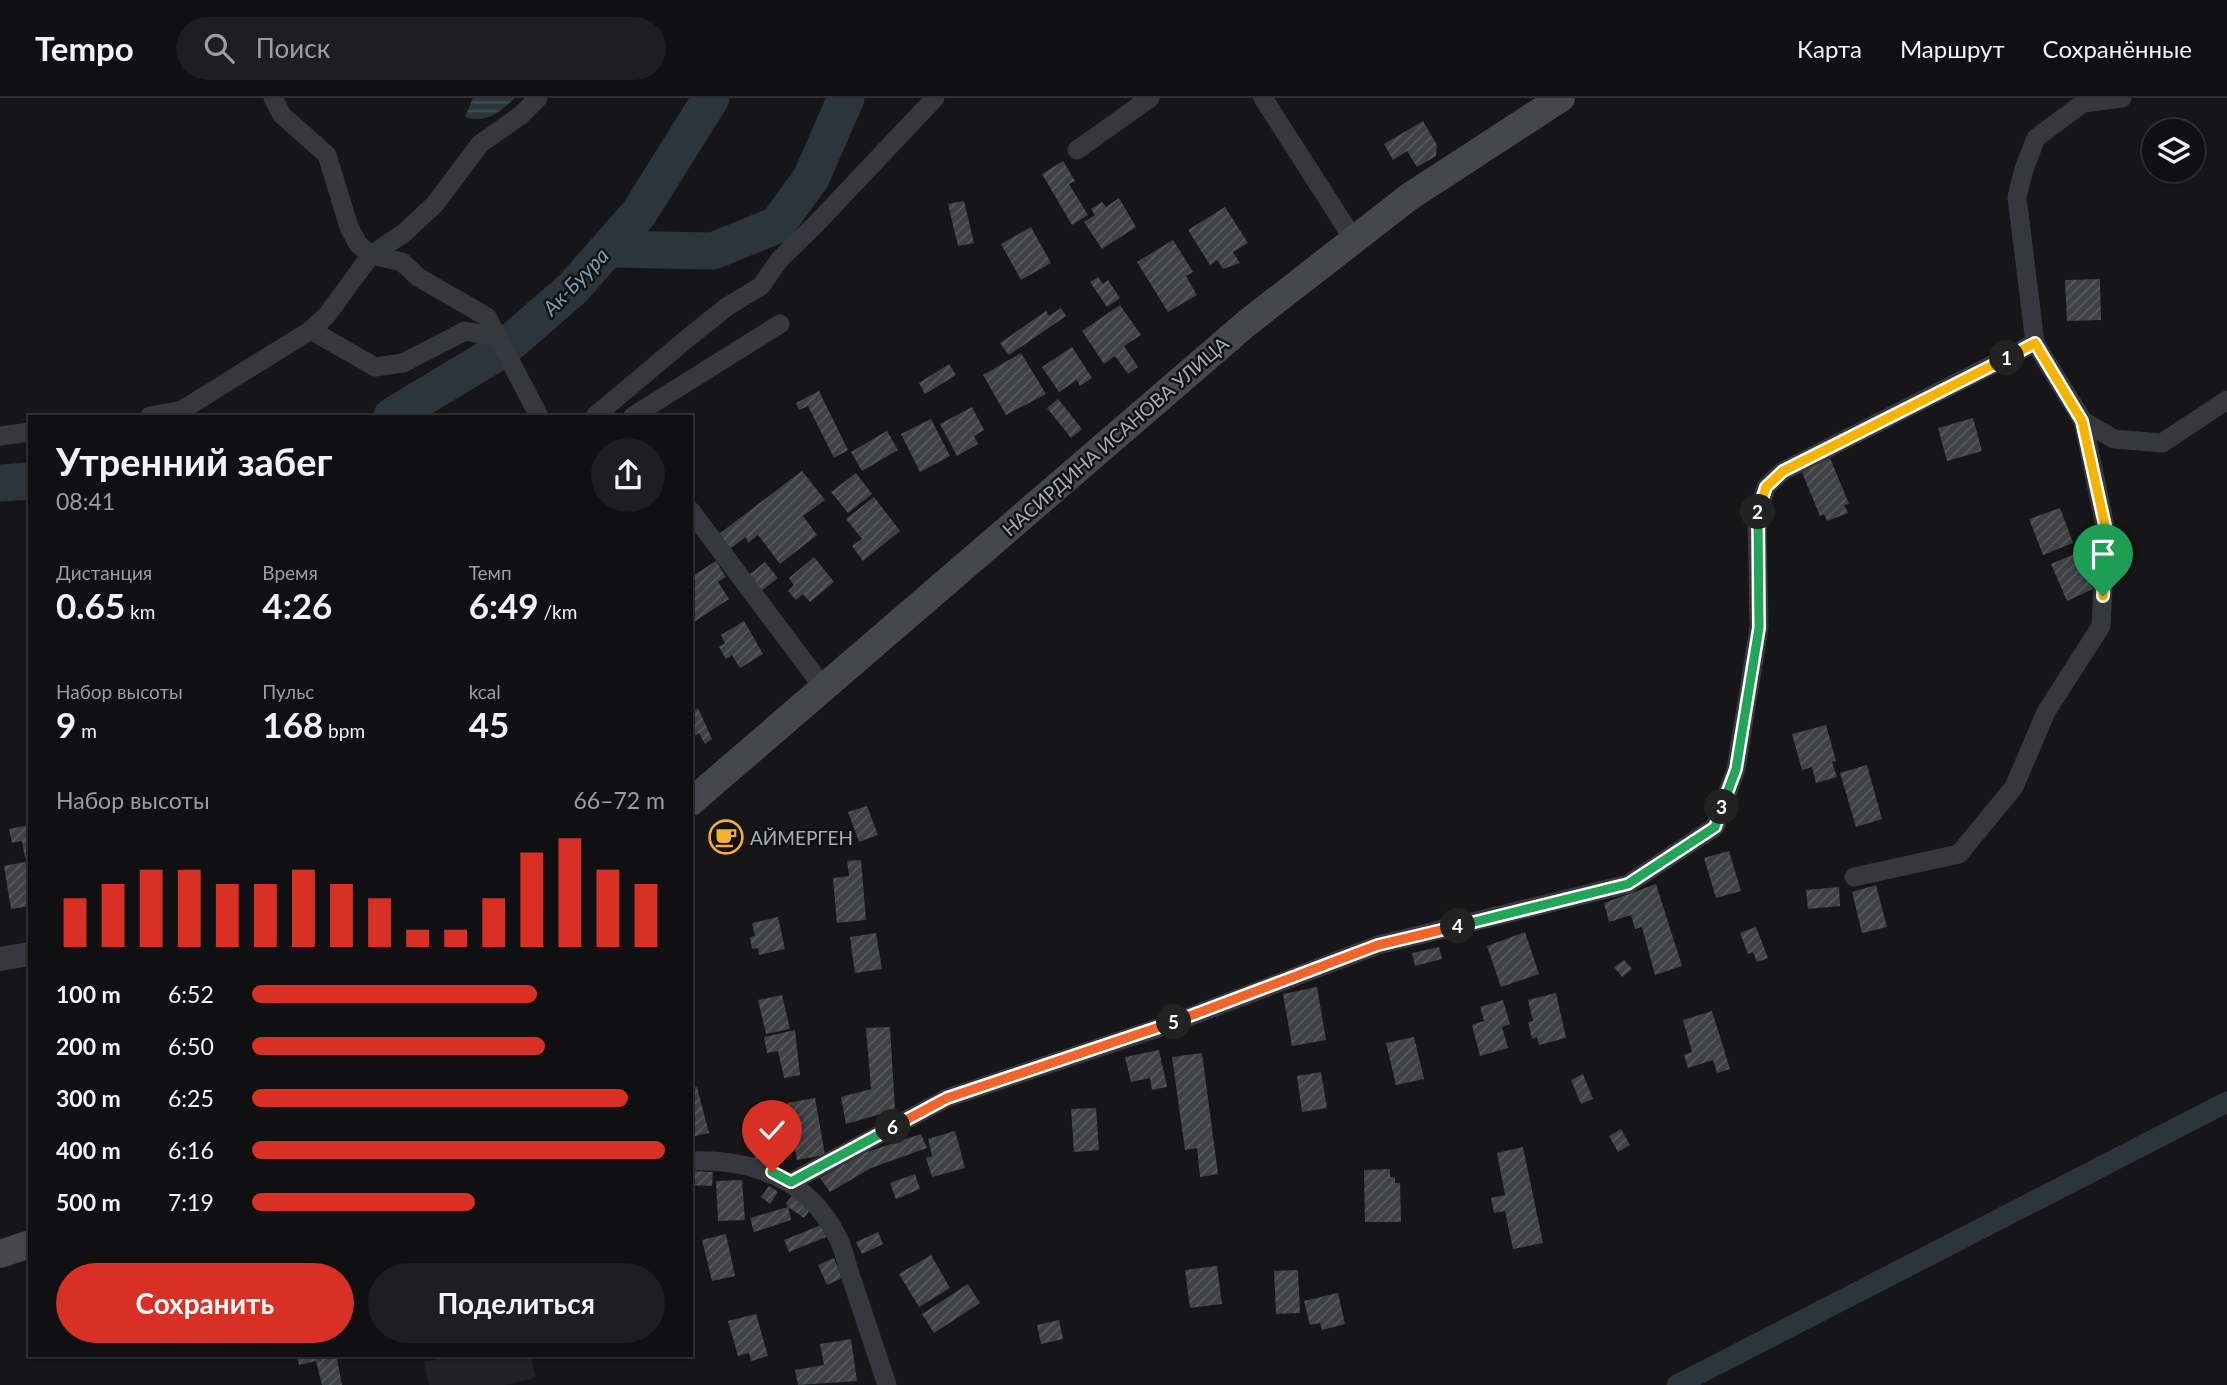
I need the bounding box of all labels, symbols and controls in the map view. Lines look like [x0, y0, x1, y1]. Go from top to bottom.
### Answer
search box [176, 17, 666, 80]
text: Tempo [35, 28, 134, 68]
icon: search [200, 29, 238, 67]
text: Поиск [256, 32, 330, 64]
text: Карта [1797, 34, 1862, 63]
text: Маршрут [1900, 34, 2005, 63]
text: Сохранённые [2043, 34, 2192, 63]
map controls [2142, 119, 2205, 182]
button: layers [2142, 119, 2205, 182]
water label: Ак-Буура [536, 242, 613, 321]
street label: НАСИРДИНА ИСАНОВА УЛИЦА [997, 331, 1233, 541]
pin: 1 [1990, 341, 2024, 376]
text: 1 [2001, 346, 2012, 369]
text: Утренний забег [56, 438, 333, 484]
button: share [591, 438, 665, 512]
text: 08:41 [56, 487, 115, 515]
pin: 2 [1740, 494, 1776, 530]
text: 2 [1752, 500, 1763, 523]
pin [2073, 524, 2133, 596]
icon: arrive [2084, 535, 2122, 573]
text: Дистанция [56, 561, 152, 584]
text: Время [262, 561, 318, 584]
text: Темп [469, 561, 512, 584]
text: 0.65 [56, 584, 125, 626]
text: 4:26 [262, 584, 332, 626]
text: 6:49 [469, 584, 539, 626]
text: km [125, 600, 155, 623]
text: /km [539, 600, 577, 623]
text: Набор высоты [56, 680, 183, 703]
text: Пульс [262, 680, 314, 703]
text: kcal [469, 680, 501, 703]
text: 9 [56, 703, 76, 745]
text: 168 [262, 703, 323, 745]
text: 45 [469, 703, 509, 745]
text: m [76, 719, 97, 742]
text: bpm [323, 719, 365, 742]
text: Набор высоты [56, 786, 210, 814]
text: 66–72 m [573, 786, 665, 814]
pin: 3 [1704, 790, 1740, 824]
text: 3 [1716, 795, 1727, 818]
cafe icon: АЙМЕРГЕН [707, 818, 745, 856]
place label: АЙМЕРГЕН [750, 826, 853, 849]
pin: 4 [1440, 908, 1476, 944]
text: 4 [1452, 914, 1463, 937]
text: 100 m [56, 980, 121, 1008]
text: 6:52 [168, 980, 214, 1008]
pin: 5 [1156, 1004, 1192, 1040]
text: 5 [1168, 1010, 1179, 1033]
text: 200 m [56, 1032, 121, 1060]
text: 6:50 [168, 1032, 214, 1060]
text: 300 m [56, 1084, 121, 1112]
text: 6:25 [168, 1084, 214, 1112]
pin [742, 1100, 802, 1172]
pin: 6 [876, 1110, 910, 1144]
icon: check [753, 1111, 791, 1149]
text: 6 [887, 1115, 898, 1138]
text: 400 m [56, 1136, 121, 1164]
text: 6:16 [168, 1136, 214, 1164]
text: 500 m [56, 1188, 121, 1216]
text: 7:19 [168, 1188, 214, 1216]
button: Сохранить [56, 1263, 354, 1343]
button: Поделиться [368, 1263, 665, 1343]

